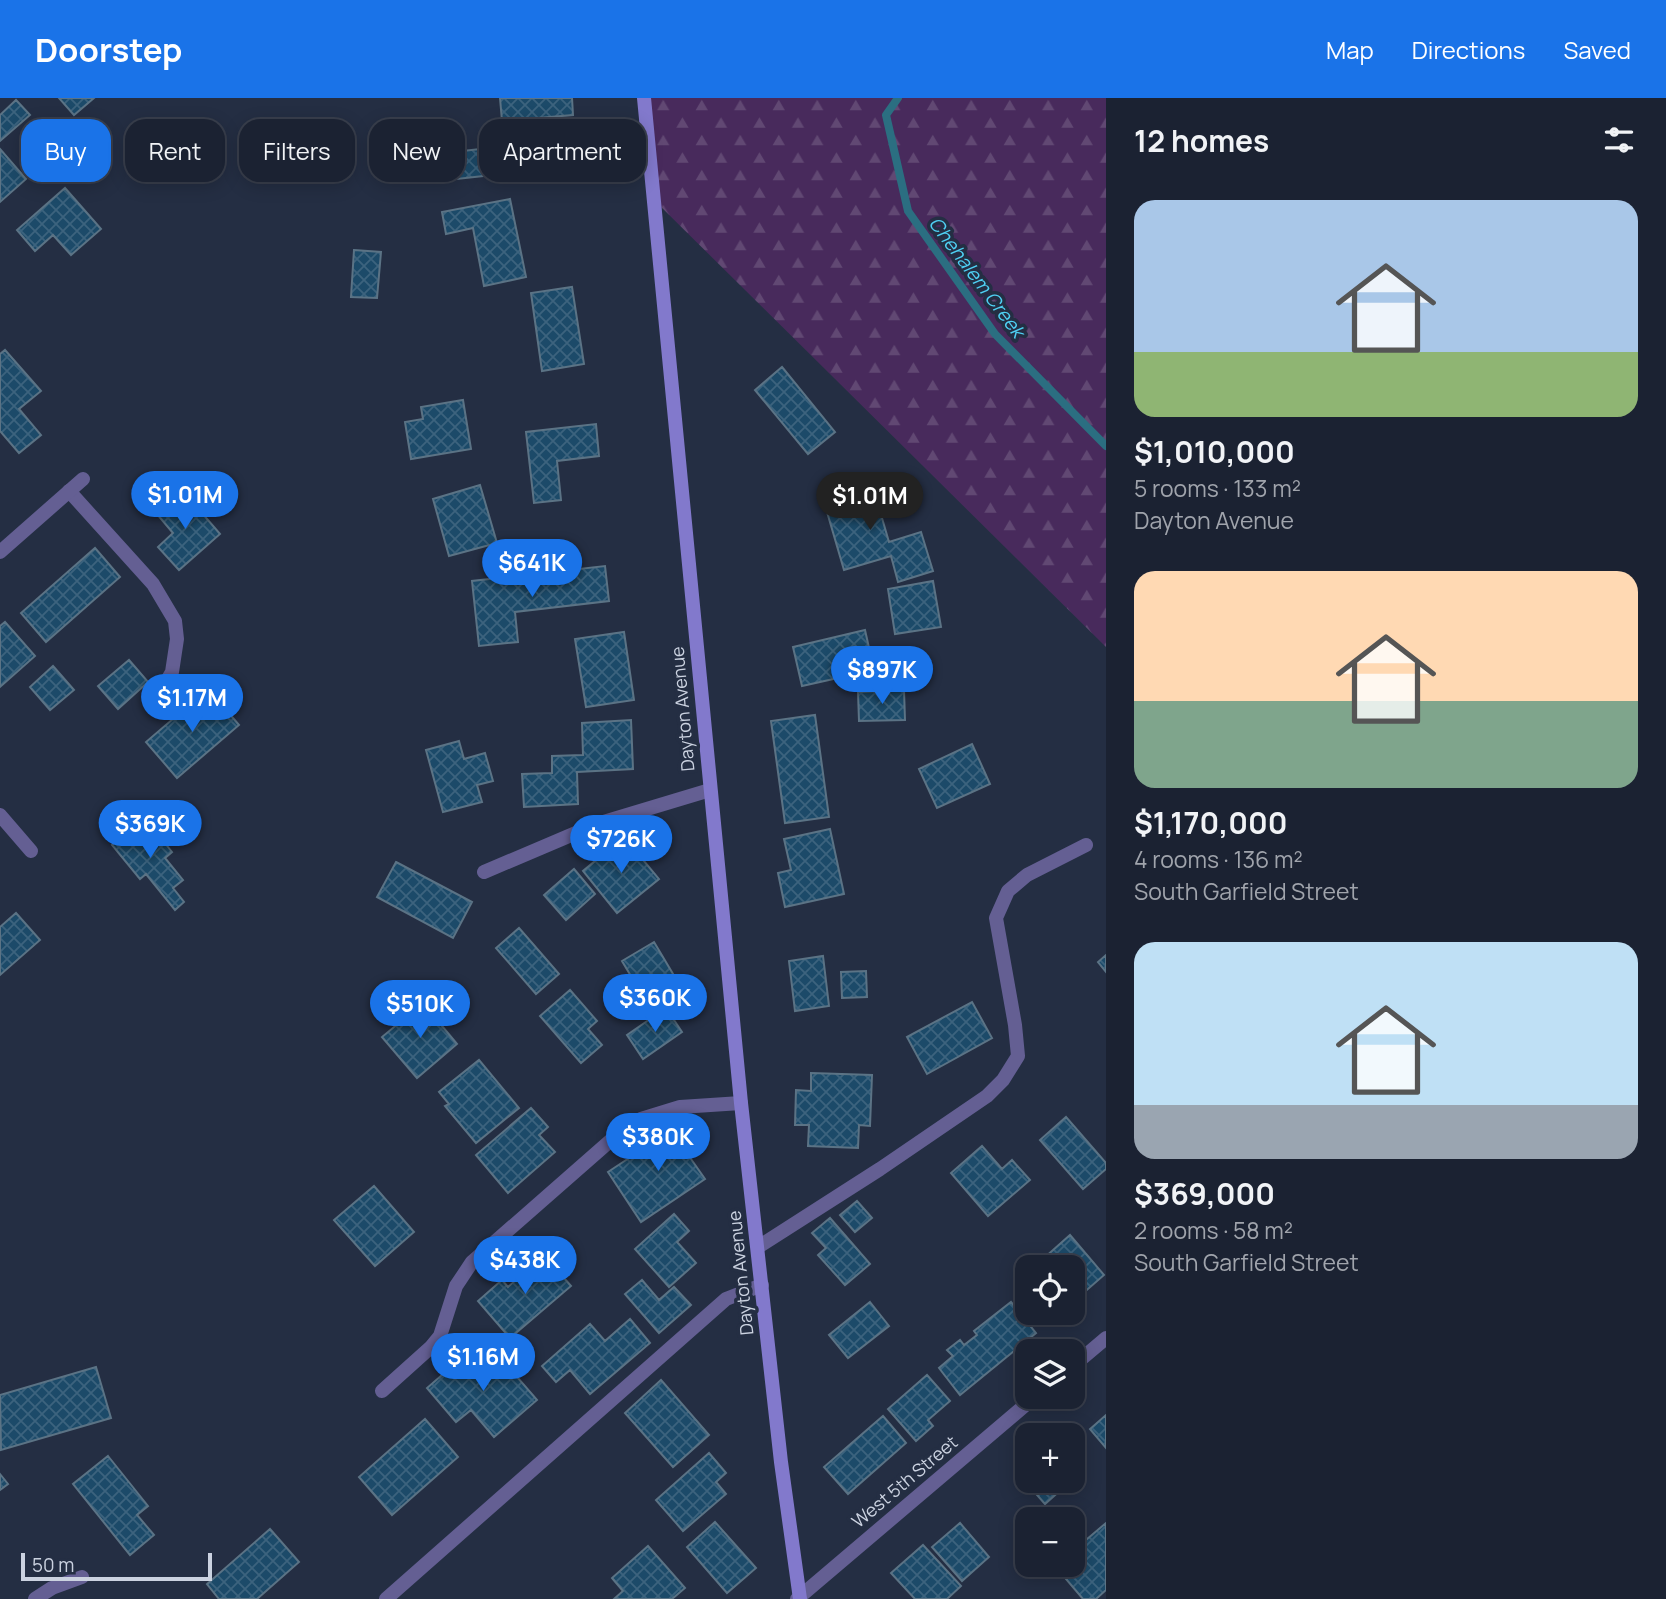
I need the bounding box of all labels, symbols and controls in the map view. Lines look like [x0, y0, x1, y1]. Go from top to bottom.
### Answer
text: Doorstep [35, 27, 182, 72]
text: Map [1326, 33, 1374, 66]
text: Directions [1412, 33, 1525, 66]
text: Saved [1563, 33, 1631, 66]
chip: Buy [21, 119, 111, 182]
chip: Rent [125, 119, 225, 182]
chip: Filters [239, 119, 355, 182]
chip: New [369, 119, 465, 182]
chip: Apartment [479, 119, 646, 182]
text: 12 homes [1134, 120, 1269, 161]
icon: filters [1600, 121, 1638, 159]
water label: Chehalem Creek [923, 211, 1033, 345]
icon: home [1323, 245, 1449, 371]
text: $1,010,000 [1134, 431, 1295, 472]
pin: $1.01M [128, 472, 242, 531]
pin: $1.01M [813, 472, 927, 532]
text: 5 rooms · 133 m² [1134, 472, 1301, 504]
text: $1.01M [147, 478, 223, 510]
text: $1.01M [832, 479, 908, 511]
text: Dayton Avenue [1134, 504, 1294, 536]
pin: $641K [483, 540, 581, 599]
text: $641K [498, 546, 566, 578]
icon: home [1323, 616, 1449, 742]
street label: Dayton Avenue [665, 646, 699, 772]
pin: $897K [833, 646, 931, 706]
text: $897K [847, 653, 917, 685]
pin: $1.17M [135, 674, 249, 734]
text: $1.17M [157, 681, 227, 713]
pin: $369K [101, 800, 199, 860]
text: $1,170,000 [1134, 802, 1288, 843]
text: $369K [115, 807, 185, 839]
pin: $726K [572, 816, 670, 875]
text: $726K [586, 822, 656, 854]
text: 4 rooms · 136 m² [1134, 843, 1303, 875]
text: South Garfield Street [1134, 875, 1359, 907]
pin: $360K [606, 974, 704, 1034]
pin: $510K [371, 981, 469, 1040]
text: $360K [619, 981, 691, 1013]
text: $510K [386, 987, 454, 1019]
icon: home [1323, 987, 1449, 1113]
pin: $380K [609, 1114, 707, 1173]
text: $380K [622, 1120, 694, 1152]
text: $369,000 [1134, 1173, 1275, 1214]
street label: Dayton Avenue [722, 1210, 758, 1337]
text: 2 rooms · 58 m² [1134, 1214, 1293, 1246]
pin: $438K [476, 1236, 574, 1296]
text: $438K [490, 1243, 560, 1275]
text: South Garfield Street [1134, 1246, 1359, 1278]
map controls [1015, 1255, 1085, 1577]
button: locate [1015, 1255, 1085, 1325]
pin: $1.16M [426, 1334, 540, 1393]
button: layers [1015, 1339, 1085, 1409]
text: $1.16M [447, 1340, 519, 1372]
button: + [1015, 1423, 1085, 1493]
street label: West 5th Street [846, 1430, 962, 1533]
button: − [1015, 1507, 1085, 1577]
scale bar [21, 1550, 212, 1582]
text: 50 m [32, 1552, 74, 1578]

